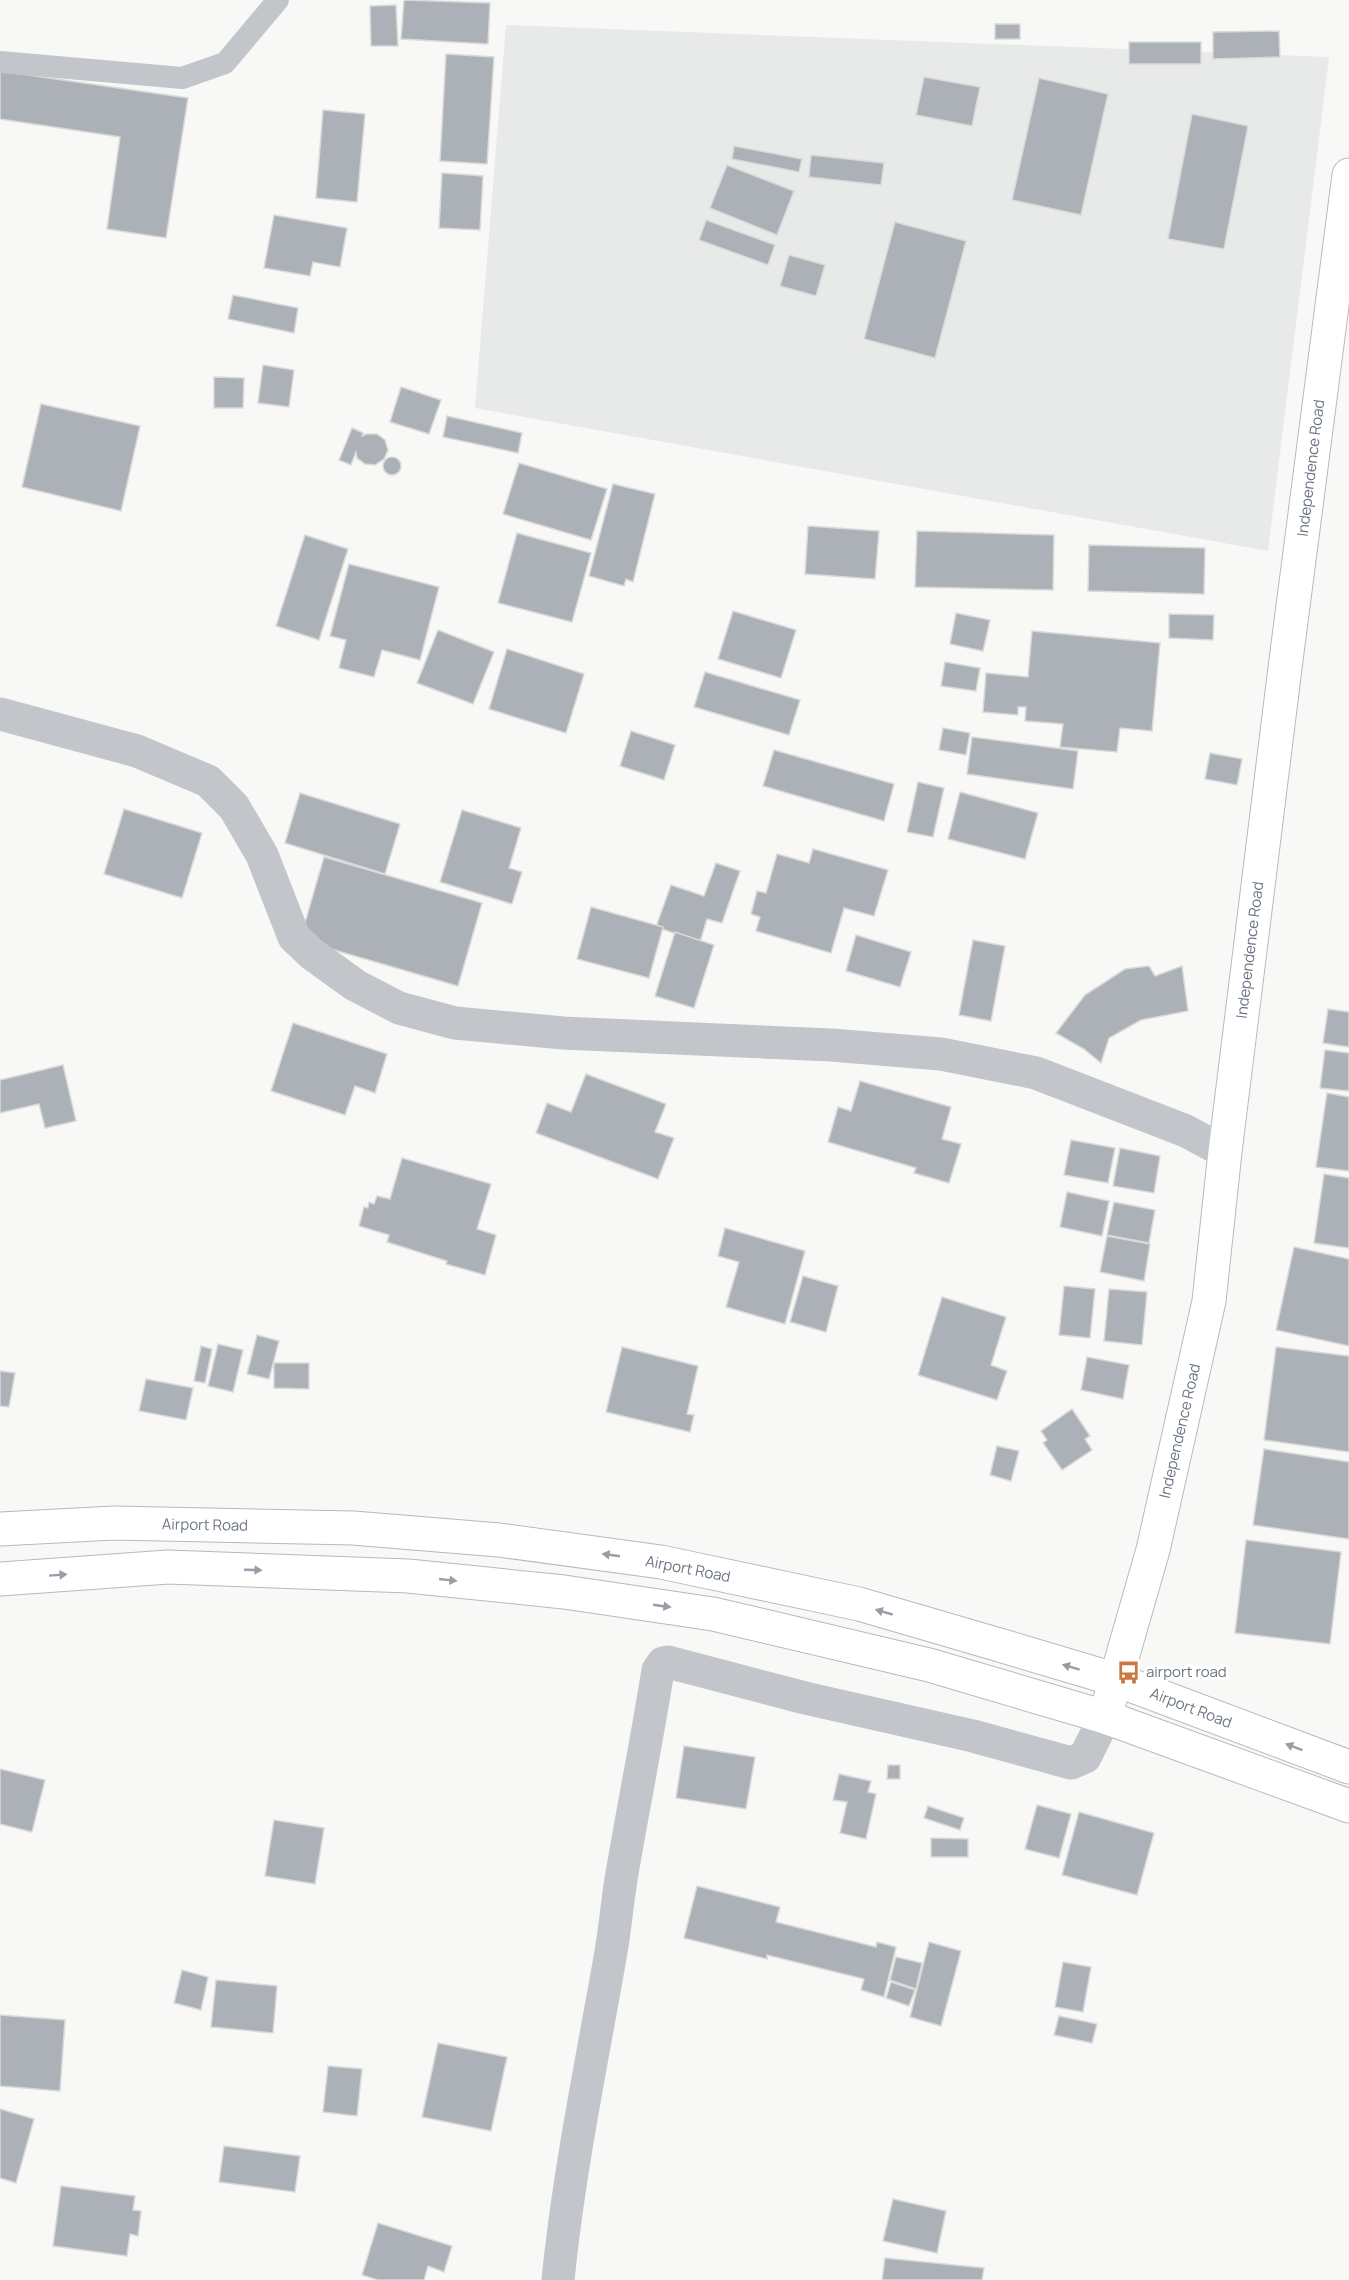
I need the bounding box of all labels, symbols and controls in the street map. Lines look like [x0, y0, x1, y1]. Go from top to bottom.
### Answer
street label: Independence Road [1292, 398, 1329, 538]
street label: Independence Road [1231, 880, 1268, 1020]
street label: Independence Road [1154, 1361, 1205, 1500]
street label: Airport Road [162, 1513, 248, 1536]
street label: Airport Road [644, 1550, 732, 1587]
one-way arrow [601, 1551, 620, 1560]
one-way arrow [244, 1565, 263, 1575]
one-way arrow [49, 1570, 68, 1580]
one-way arrow [438, 1575, 457, 1585]
one-way arrow [653, 1602, 672, 1611]
one-way arrow [875, 1606, 893, 1616]
bus stop icon: airport road [1115, 1659, 1141, 1685]
place label: airport road [1146, 1661, 1227, 1682]
one-way arrow [1062, 1662, 1080, 1671]
street label: Airport Road [1147, 1682, 1235, 1733]
one-way arrow [1285, 1741, 1303, 1751]

